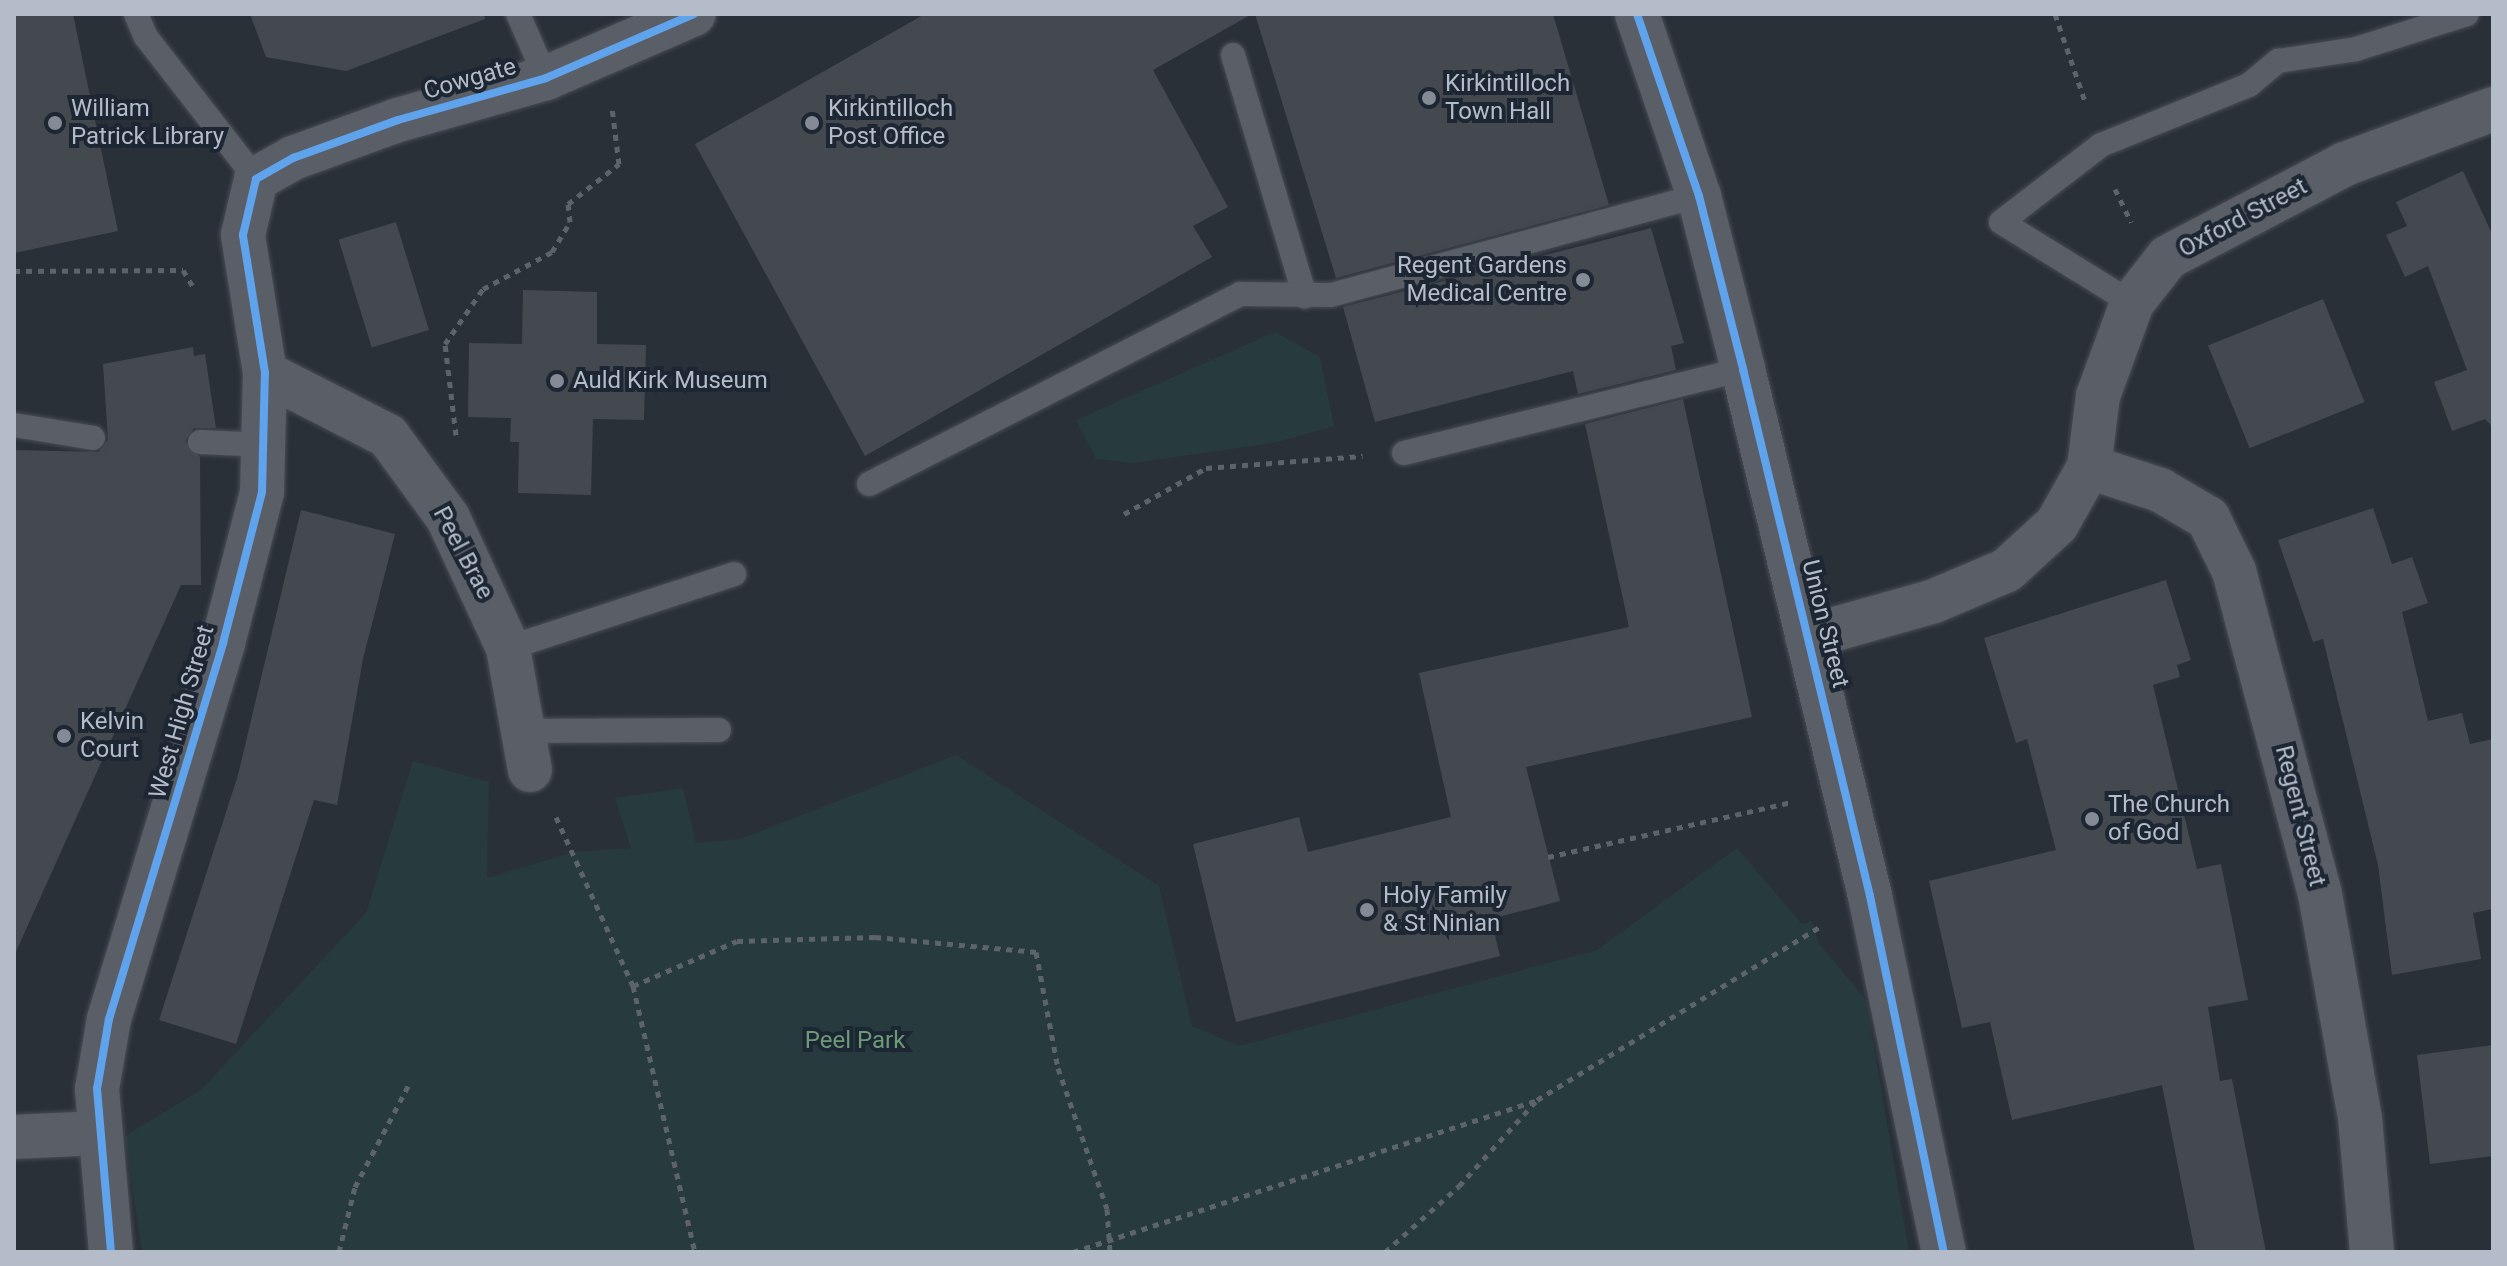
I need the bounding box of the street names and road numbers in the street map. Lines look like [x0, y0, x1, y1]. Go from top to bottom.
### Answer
street label: Cowgate [421, 52, 519, 106]
street label: Oxford Street [2174, 172, 2312, 264]
street label: Peel Brae [427, 502, 499, 604]
street label: Union Street [1795, 557, 1855, 691]
street label: West High Street [144, 622, 220, 802]
street label: Regent Street [2269, 743, 2331, 889]

